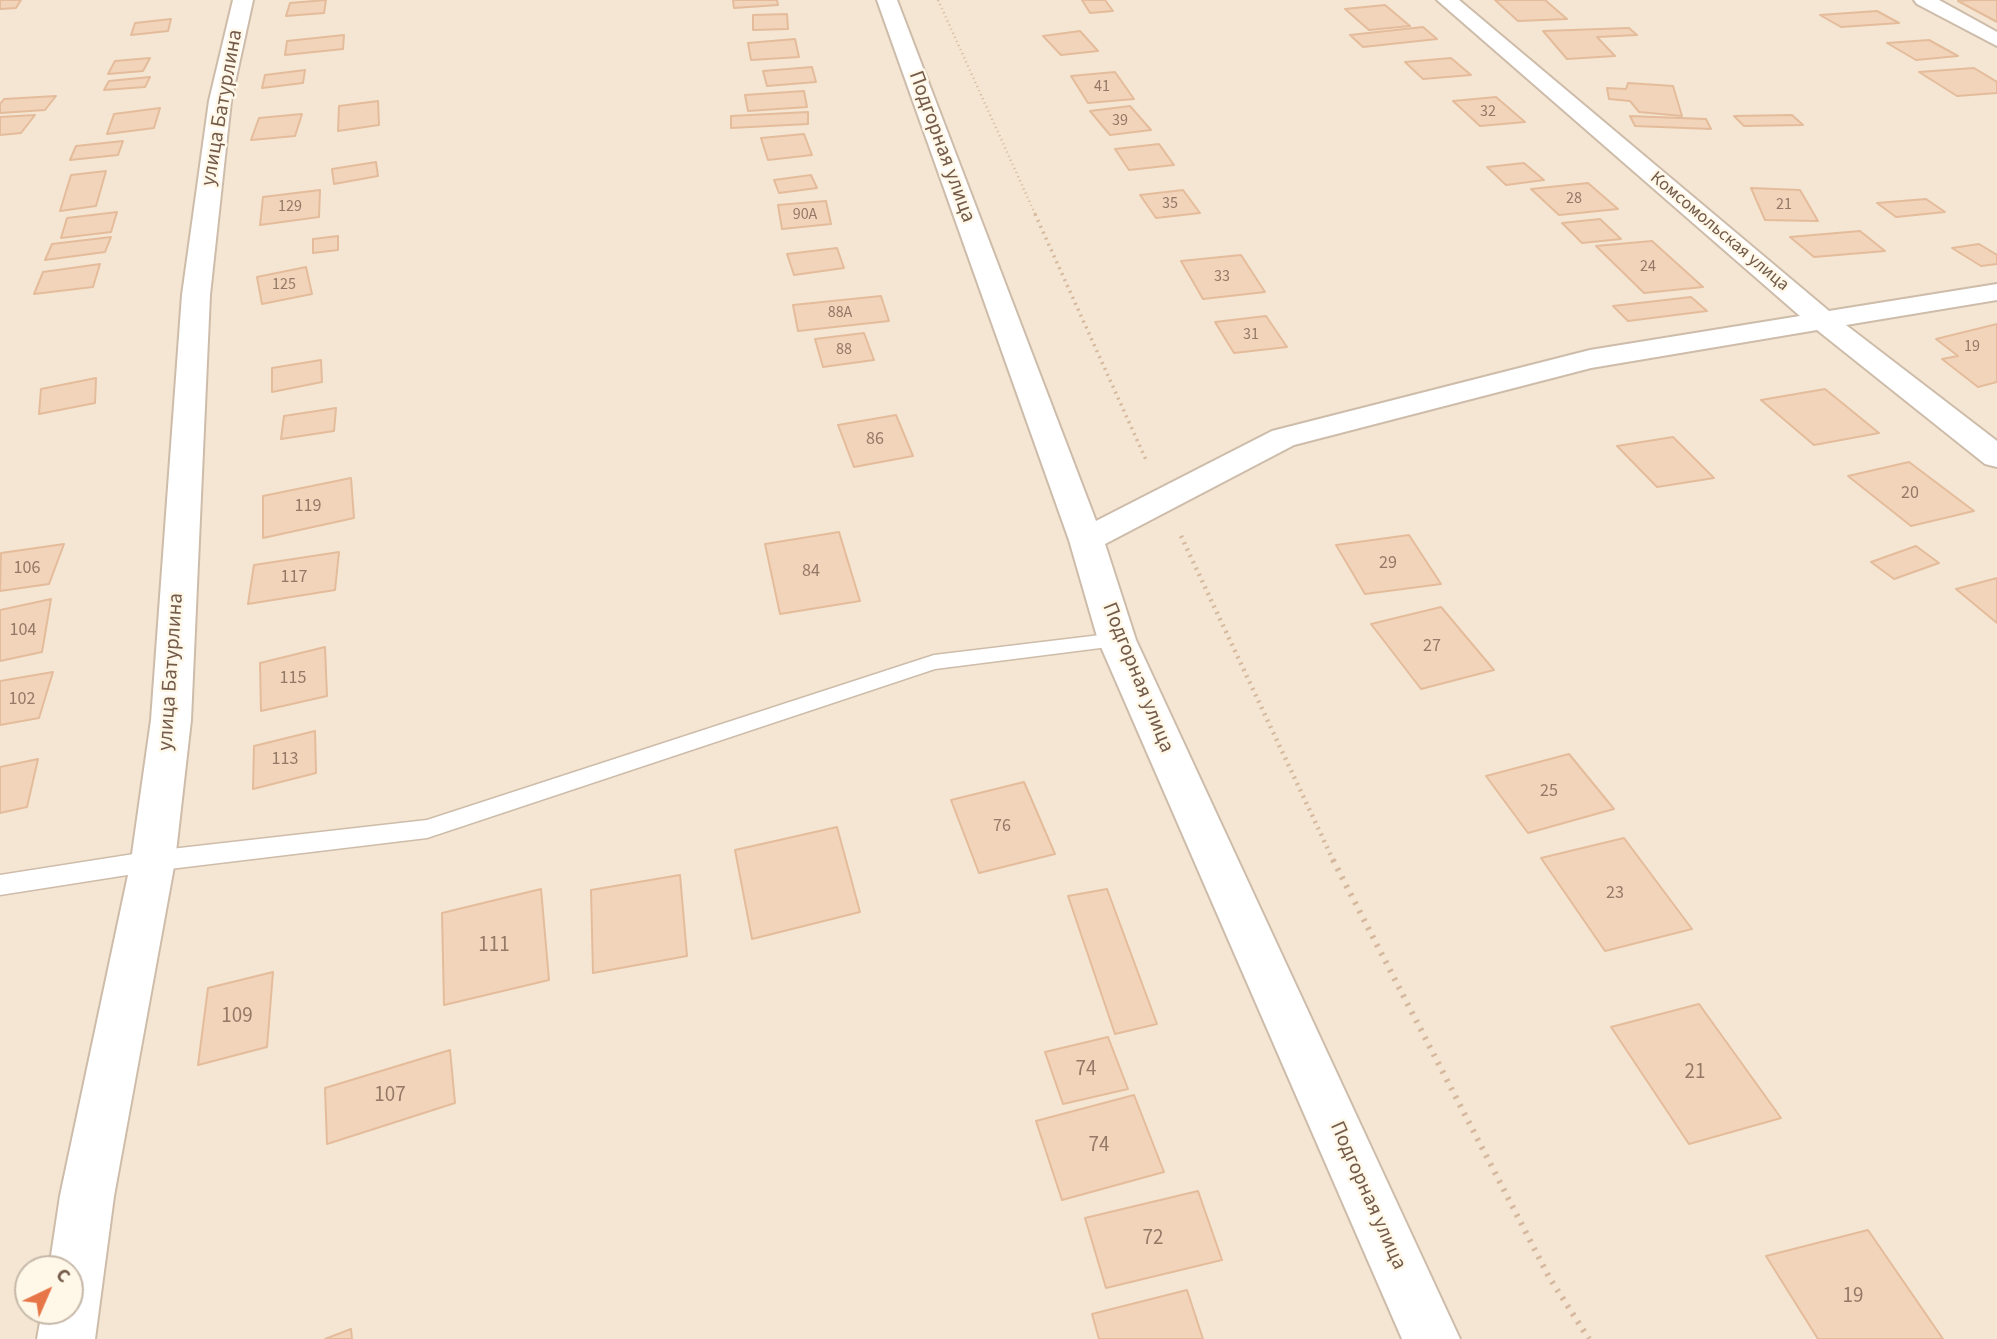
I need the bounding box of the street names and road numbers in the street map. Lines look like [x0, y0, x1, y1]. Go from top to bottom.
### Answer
street label: улица Батурлина [197, 28, 249, 188]
street label: Подгорная улица [902, 68, 980, 226]
street label: Комсомольская улица [1645, 168, 1793, 296]
street label: улица Батурлина [154, 592, 190, 752]
street label: Подгорная улица [1095, 599, 1179, 757]
street label: Подгорная улица [1323, 1118, 1411, 1274]

